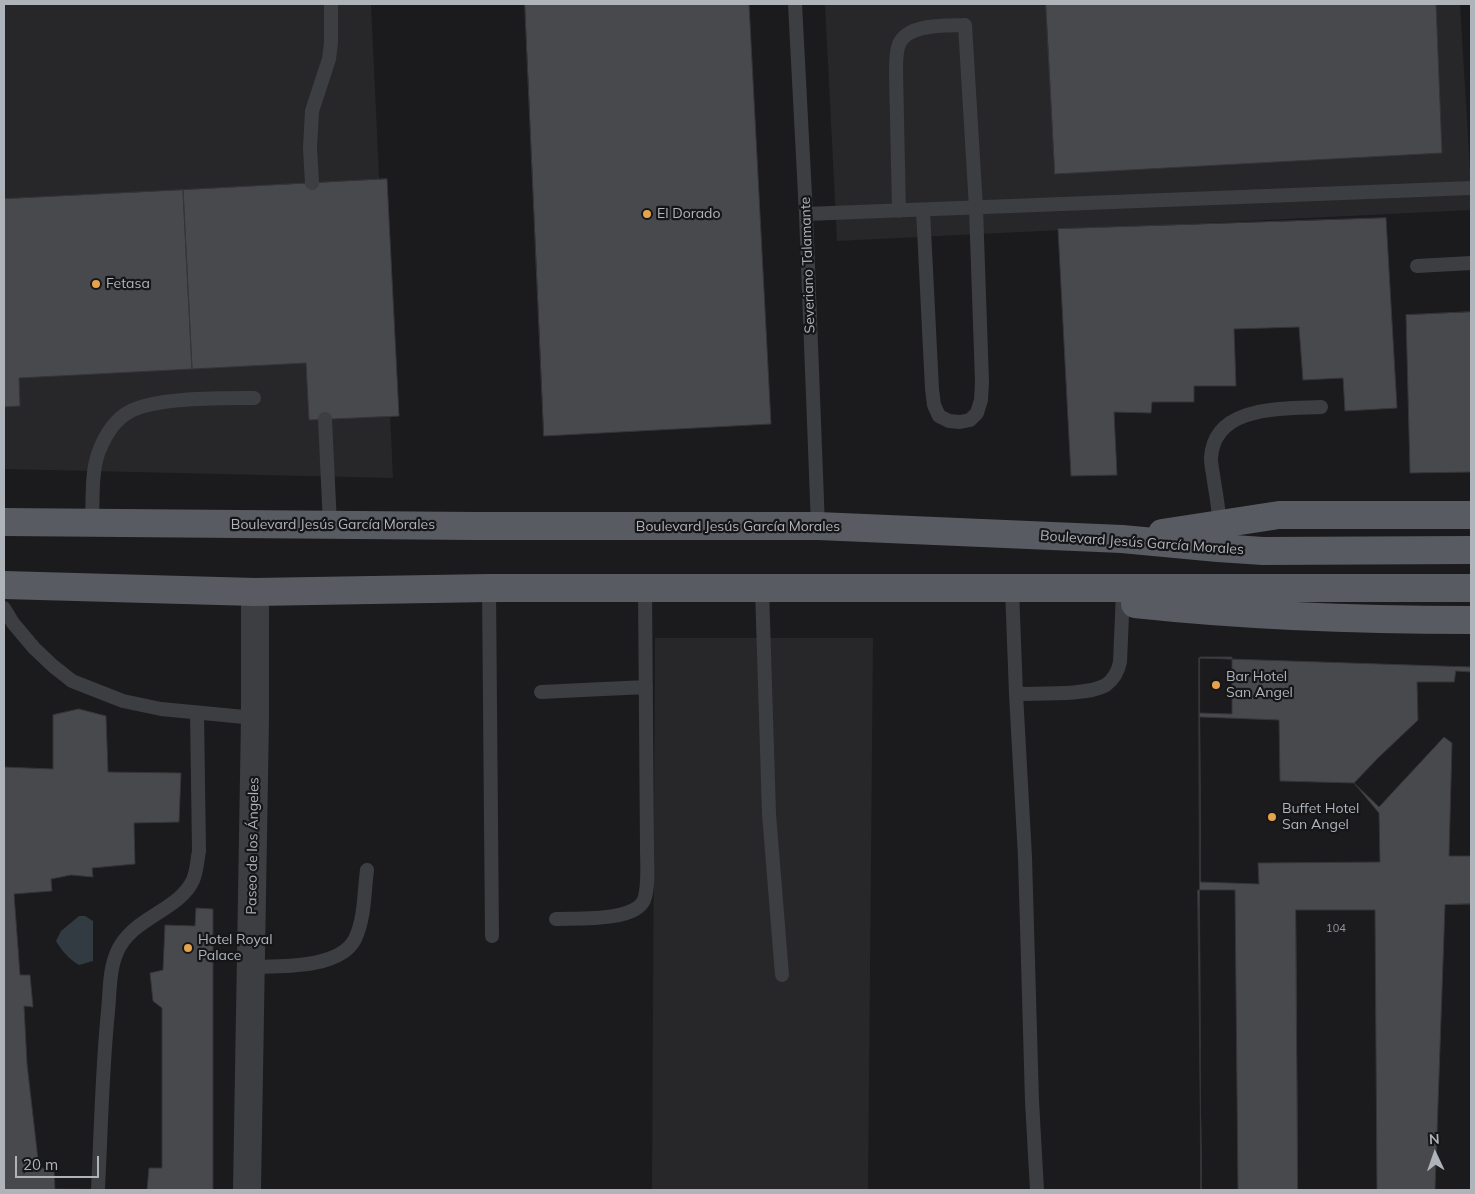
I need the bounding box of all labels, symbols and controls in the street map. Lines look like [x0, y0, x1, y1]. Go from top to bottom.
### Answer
street label: Severiano Talamante [797, 196, 819, 334]
place label: El Dorado [657, 206, 720, 222]
marker: El Dorado [641, 208, 653, 220]
place label: Fetasa [106, 276, 150, 292]
marker: Fetasa [90, 278, 102, 290]
street label: Boulevard Jesús García Morales [231, 517, 435, 533]
street label: Boulevard Jesús García Morales [636, 519, 840, 535]
street label: Boulevard Jesús García Morales [1040, 527, 1244, 559]
place label: Bar Hotel San Angel [1226, 669, 1293, 702]
marker: Bar Hotel San Angel [1210, 679, 1222, 691]
street label: Paseo de los Ángeles [243, 777, 263, 915]
place label: Buffet Hotel San Angel [1282, 801, 1359, 834]
marker: Buffet Hotel San Angel [1266, 811, 1278, 823]
house number: 104 [1326, 922, 1346, 936]
place label: Hotel Royal Palace [198, 932, 273, 964]
marker: Hotel Royal Palace [182, 942, 194, 954]
north arrow [1410, 1129, 1460, 1179]
text: N [1428, 1130, 1440, 1148]
scale bar [18, 1146, 101, 1178]
text: 20 m [23, 1155, 58, 1174]

